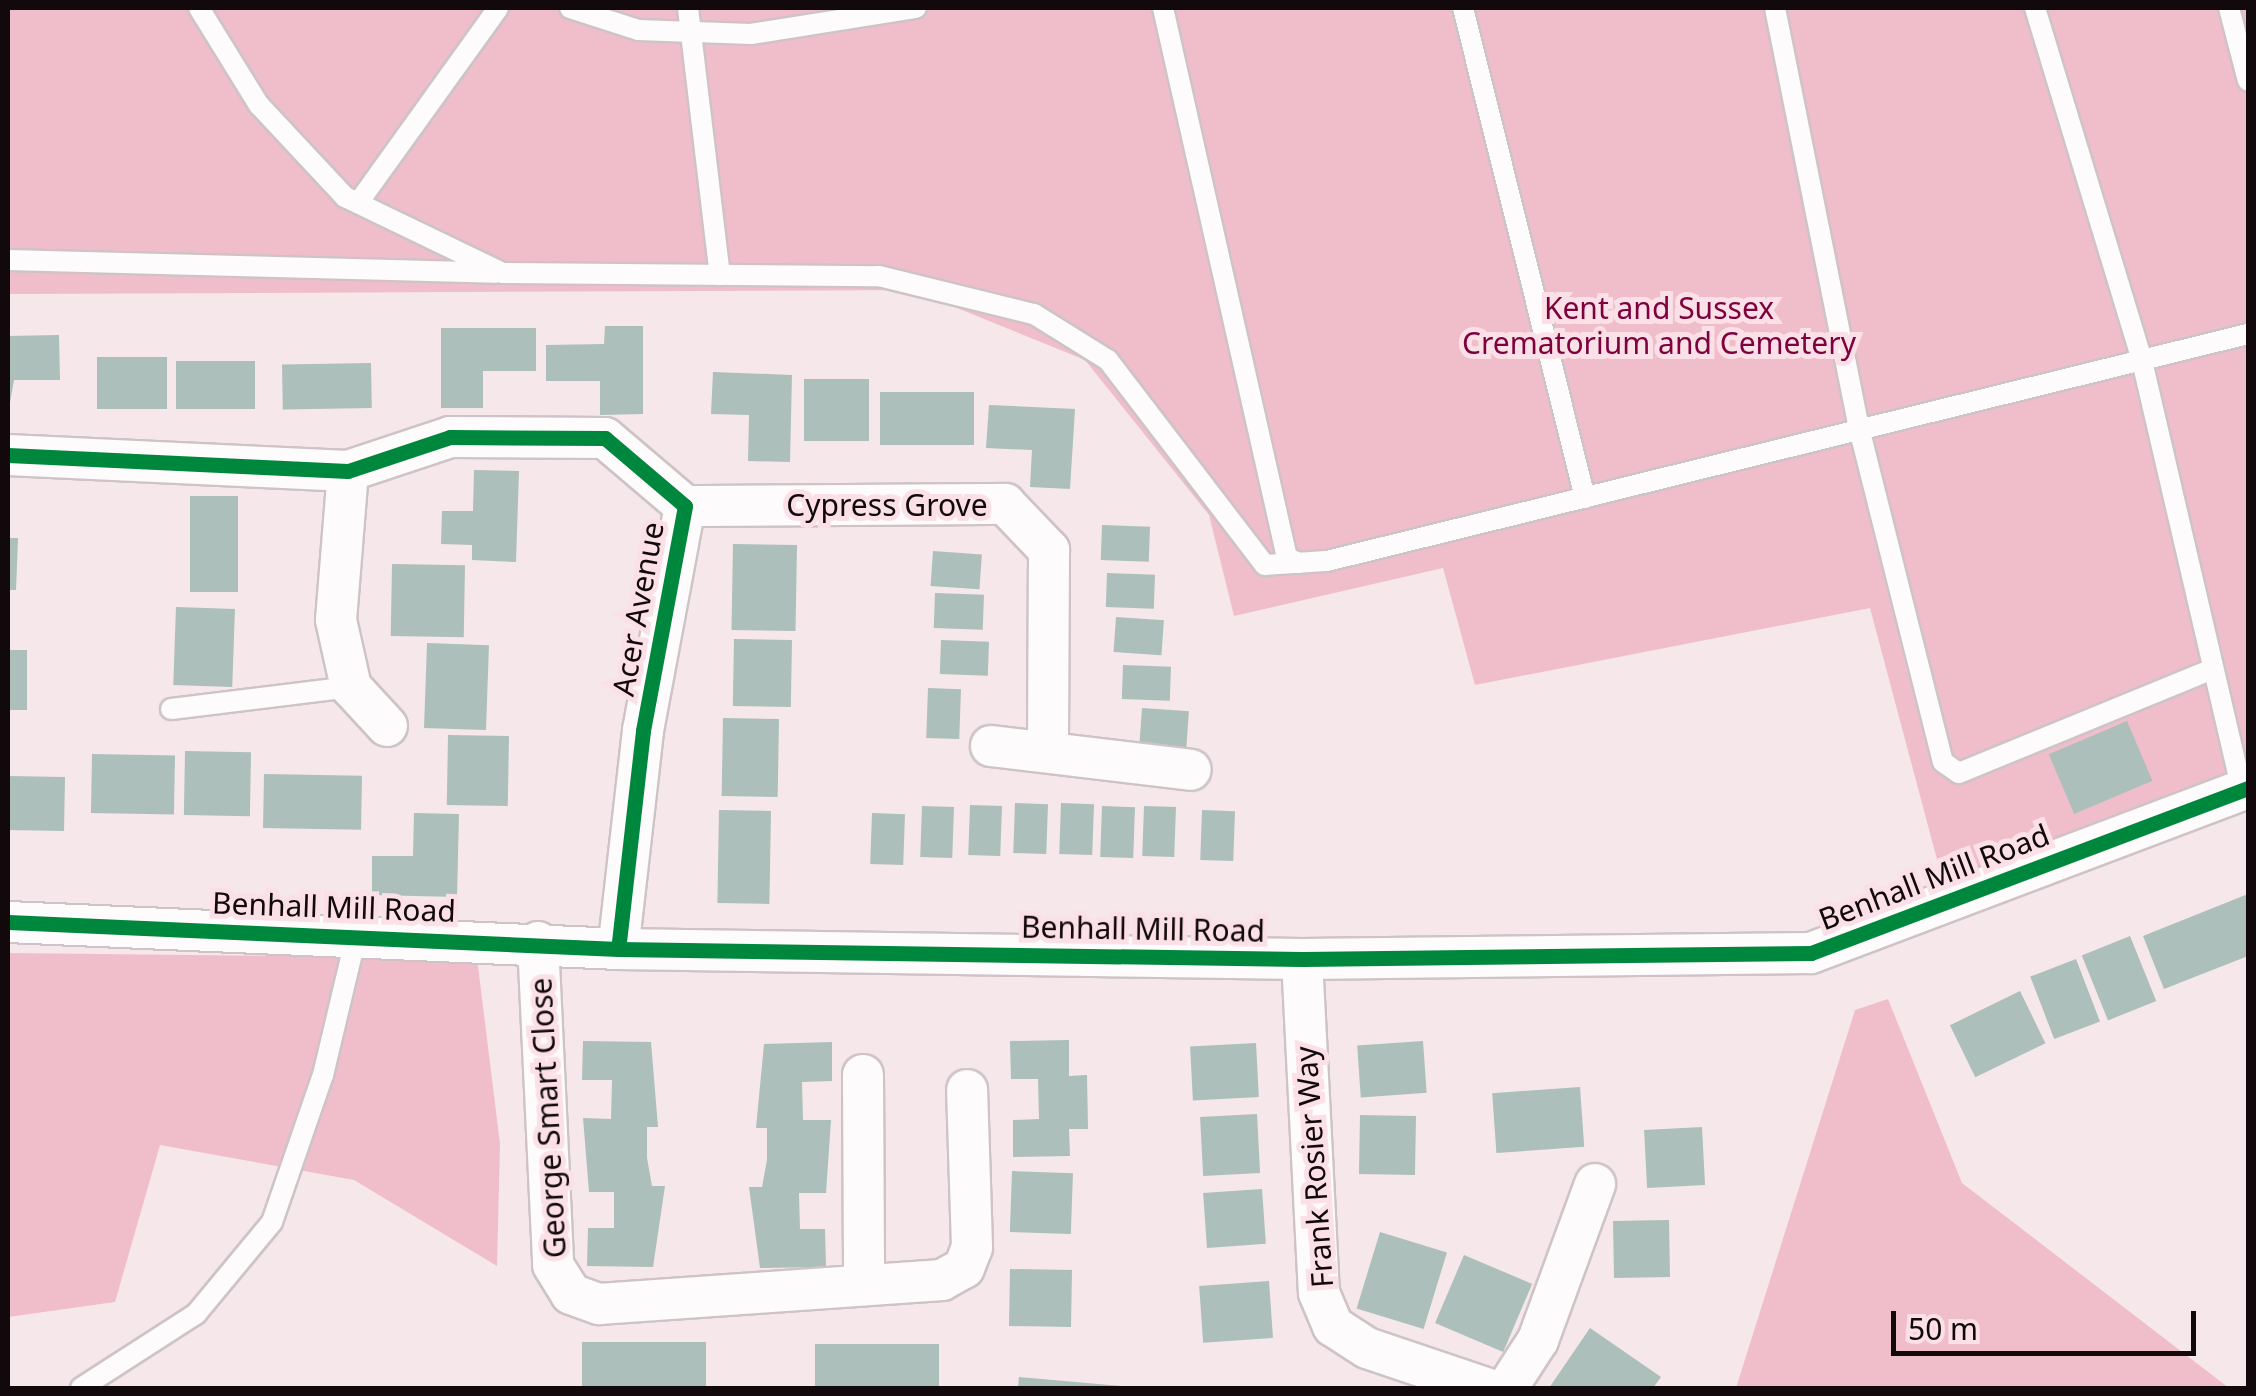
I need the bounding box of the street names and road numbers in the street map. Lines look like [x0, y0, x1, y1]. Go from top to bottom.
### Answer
street label: Cypress Grove [786, 487, 988, 523]
street label: Acer Avenue [605, 519, 671, 699]
street label: Benhall Mill Road [1814, 816, 2054, 938]
street label: Benhall Mill Road [211, 885, 457, 929]
street label: Benhall Mill Road [1021, 909, 1265, 949]
street label: George Smart Close [523, 977, 573, 1259]
street label: Frank Rosier Way [1288, 1045, 1340, 1289]

